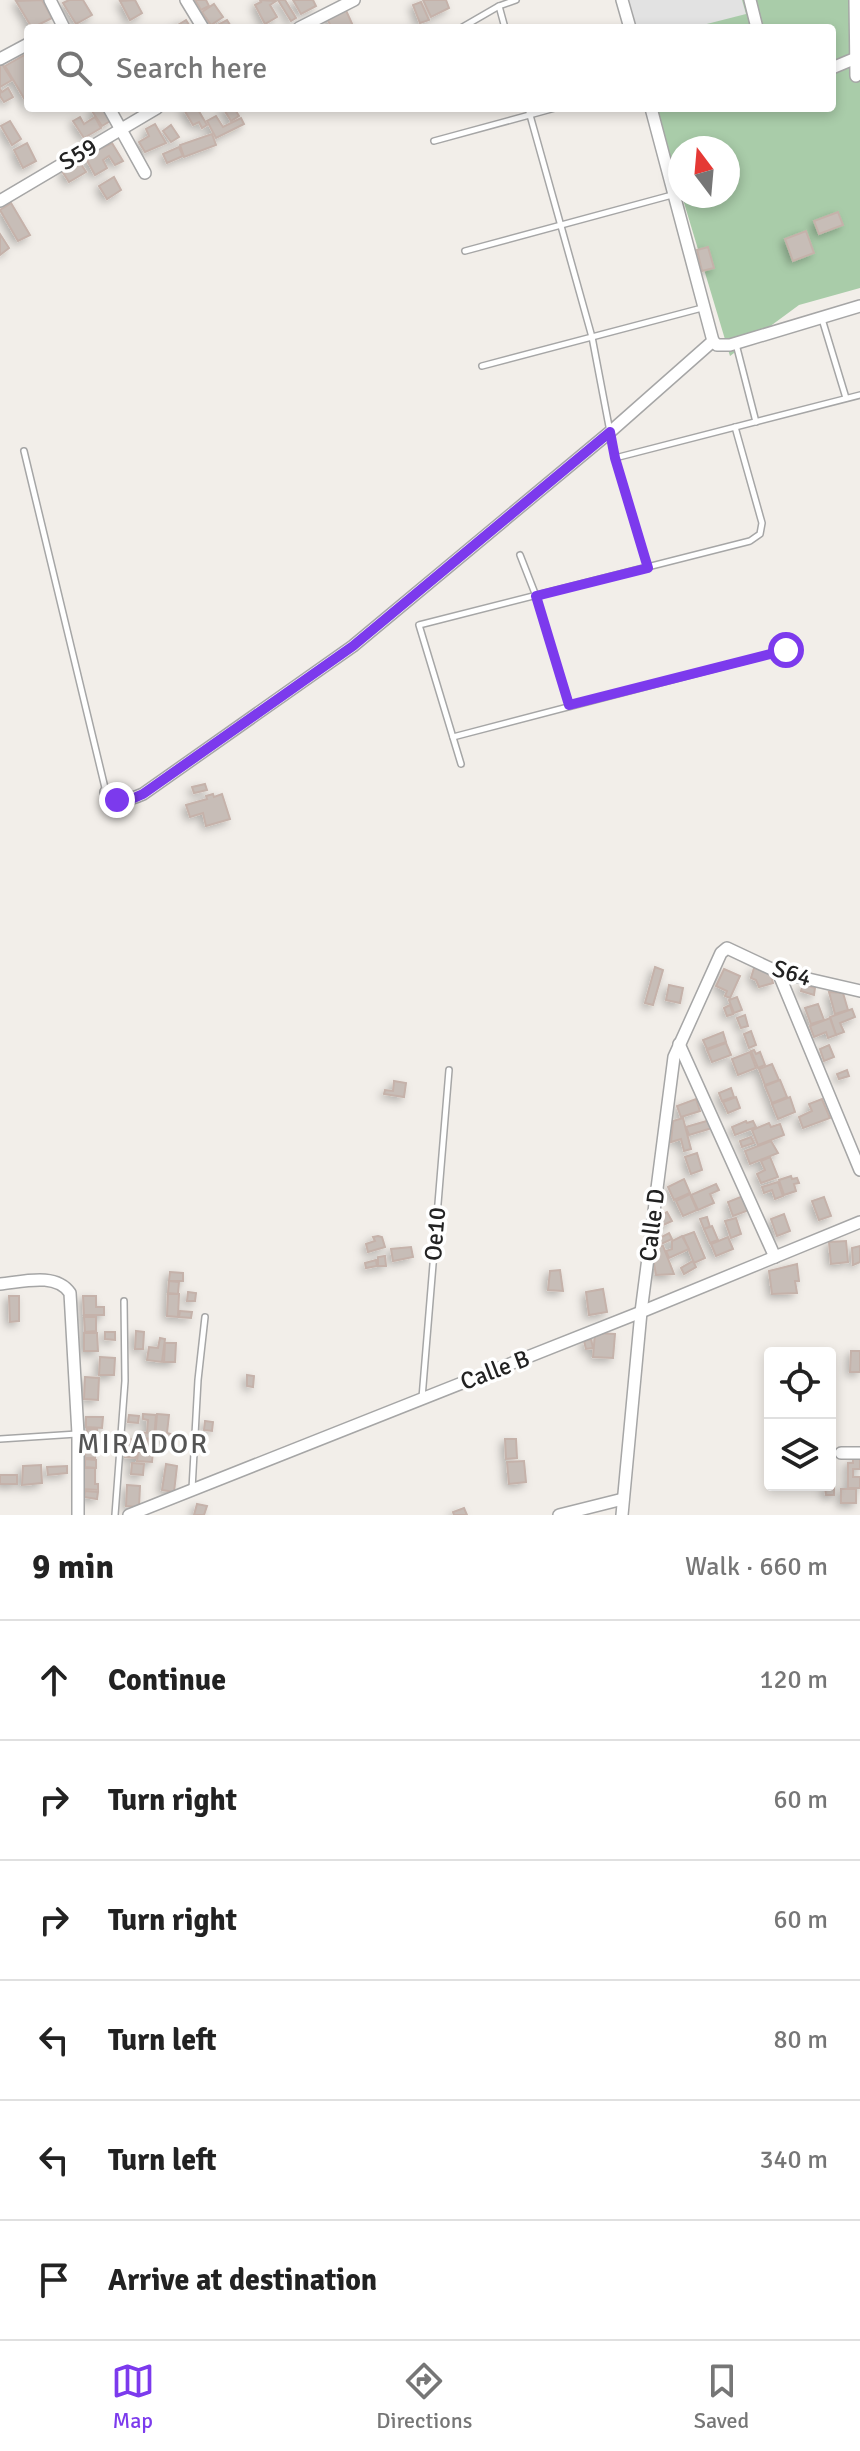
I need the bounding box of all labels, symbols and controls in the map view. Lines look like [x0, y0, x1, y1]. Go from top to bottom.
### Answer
search box [24, 24, 836, 112]
icon: search [52, 46, 96, 90]
text: Search here [116, 50, 267, 87]
street label: S59 [53, 131, 103, 177]
north arrow [668, 136, 740, 208]
route start [768, 632, 804, 668]
route end [99, 782, 135, 818]
street label: S64 [769, 953, 815, 993]
street label: Calle D [633, 1187, 671, 1263]
street label: Oe10 [418, 1206, 452, 1262]
street label: Calle B [456, 1343, 534, 1397]
map controls [764, 1347, 836, 1491]
button: locate [764, 1347, 836, 1419]
button: layers [764, 1419, 836, 1491]
district label: MIRADOR [77, 1427, 209, 1461]
text: 9 min [32, 1546, 114, 1588]
text: Walk · 660 m [685, 1551, 828, 1583]
icon: ahead [32, 1658, 76, 1702]
text: Continue [108, 1662, 226, 1699]
text: 120 m [759, 1664, 828, 1696]
icon: right [32, 1778, 76, 1822]
text: Turn right [108, 1782, 237, 1819]
text: 60 m [773, 1784, 828, 1816]
icon: right [32, 1898, 76, 1942]
text: Turn right [108, 1902, 237, 1939]
text: 60 m [773, 1904, 828, 1936]
icon: left [32, 2018, 76, 2062]
text: Turn left [108, 2022, 217, 2059]
text: 80 m [773, 2024, 828, 2056]
icon: left [32, 2138, 76, 2182]
text: Turn left [108, 2142, 217, 2179]
text: 340 m [759, 2144, 828, 2176]
icon: arrive [32, 2258, 76, 2302]
text: Arrive at destination [108, 2262, 377, 2299]
tab: Map [111, 2359, 155, 2434]
tab: Directions [376, 2359, 472, 2434]
tab: Saved [694, 2359, 749, 2434]

